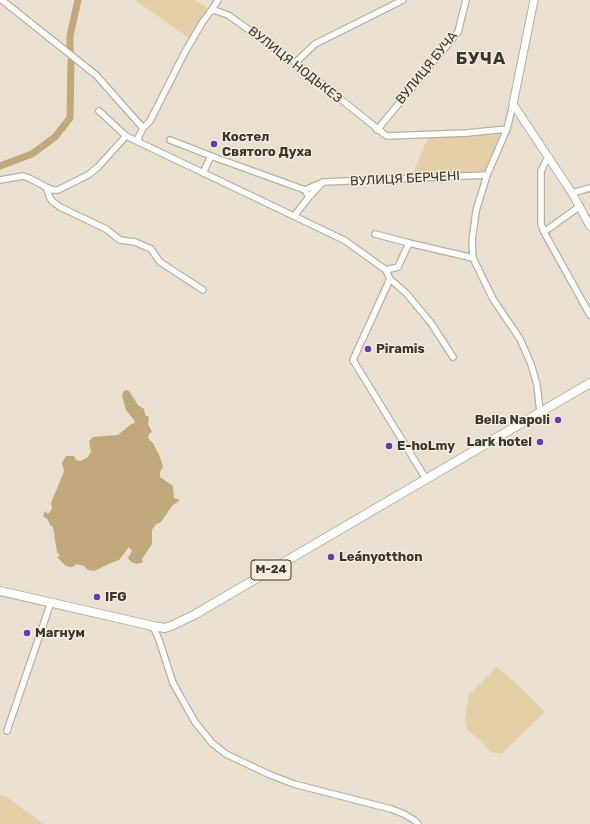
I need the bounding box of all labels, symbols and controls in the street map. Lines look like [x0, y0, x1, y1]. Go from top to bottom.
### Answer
street label: ВУЛИЦЯ НОДЬКЕЗ [245, 23, 345, 107]
street label: ВУЛИЦЯ БУЧА [393, 28, 461, 108]
district label: БУЧА [456, 49, 506, 69]
place label: Костел Святого Духа [222, 129, 312, 160]
marker: Костел Святого Духа [209, 139, 219, 149]
street label: ВУЛИЦЯ БЕРЧЕНІ [350, 168, 460, 190]
place label: Piramis [376, 341, 425, 357]
marker: Piramis [363, 344, 373, 354]
place label: Bella Napoli [475, 412, 550, 428]
marker: Bella Napoli [553, 415, 563, 425]
place label: Lark hotel [466, 434, 532, 450]
marker: Lark hotel [535, 437, 545, 447]
place label: E-hoLmy [397, 438, 455, 454]
marker: E-hoLmy [384, 441, 394, 451]
place label: Leányotthon [339, 549, 423, 565]
marker: Leányotthon [326, 552, 336, 562]
road number: М-24 [251, 560, 291, 580]
place label: IFG [105, 589, 127, 605]
marker: IFG [92, 592, 102, 602]
place label: Магнум [35, 625, 85, 641]
marker: Магнум [22, 628, 32, 638]

